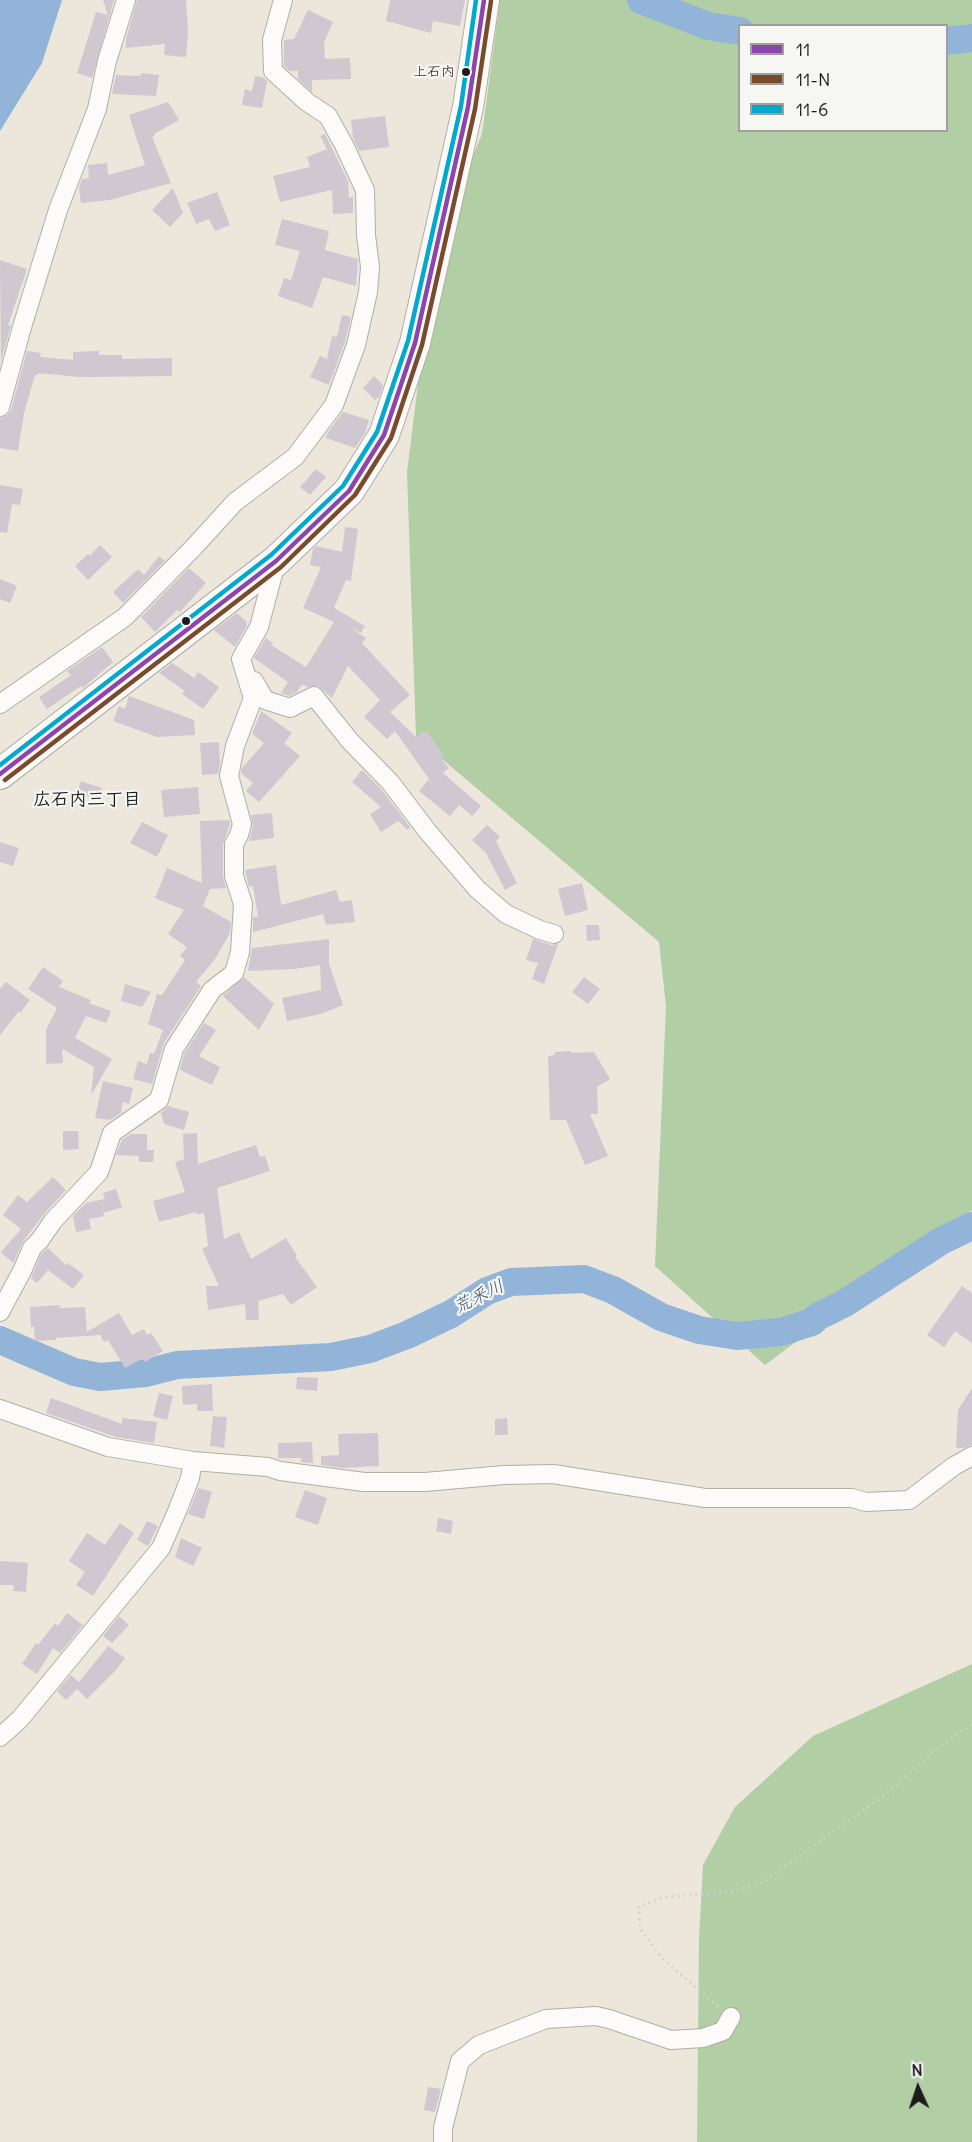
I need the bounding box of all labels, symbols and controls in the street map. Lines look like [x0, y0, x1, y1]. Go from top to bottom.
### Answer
legend [738, 24, 948, 132]
text: 11 [796, 38, 810, 61]
place label: 上石内 [413, 64, 455, 80]
marker: 上石内 [460, 66, 472, 78]
text: 11-N [796, 68, 830, 91]
text: 11-6 [796, 98, 828, 121]
unlabelled marker [180, 615, 192, 627]
district label: 広石内三丁目 [33, 789, 141, 811]
water label: 荒釆川 [450, 1275, 508, 1319]
north arrow [888, 2058, 948, 2118]
text: N [911, 2060, 923, 2080]

